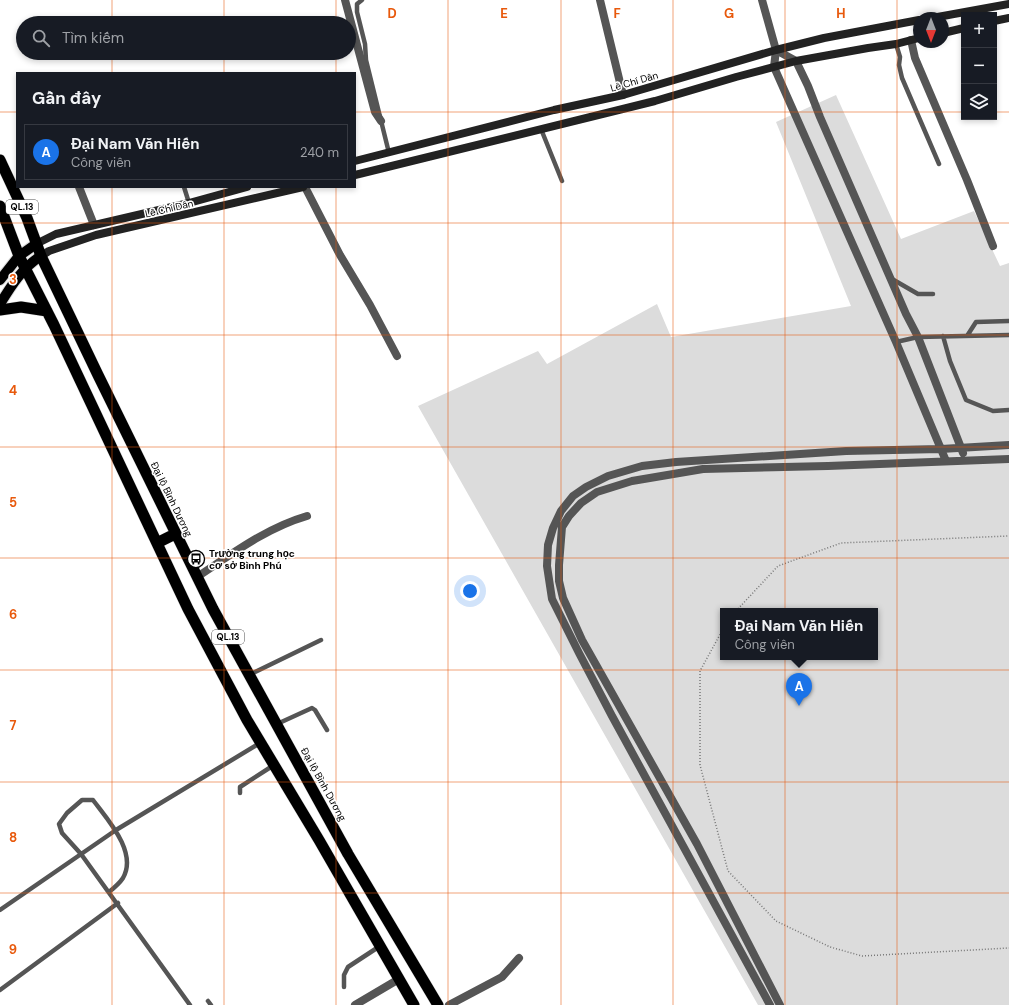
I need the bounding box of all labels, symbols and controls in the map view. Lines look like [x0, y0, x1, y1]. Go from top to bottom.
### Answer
text: D [387, 5, 397, 22]
text: E [500, 5, 508, 22]
text: F [613, 5, 621, 22]
text: G [724, 5, 734, 22]
text: H [836, 5, 846, 22]
north arrow [913, 12, 949, 48]
map controls [961, 12, 997, 120]
button: + [961, 12, 997, 48]
search box [16, 16, 356, 60]
icon: search [30, 27, 52, 49]
text: Tìm kiếm [62, 28, 124, 48]
button: − [961, 48, 997, 84]
street label: Lê Chí Dân [609, 68, 660, 95]
button: layers [961, 84, 997, 120]
text: Gần đây [32, 87, 101, 109]
text: Đại Nam Văn Hiến [71, 134, 199, 154]
text: A [41, 144, 51, 161]
text: 240 m [300, 144, 339, 161]
text: Công viên [71, 154, 131, 171]
street label: Lê Chí Dân [144, 197, 195, 220]
road number: QL.13 [6, 200, 38, 214]
text: 3 [9, 271, 17, 288]
text: 4 [9, 382, 17, 399]
street label: Đại lộ Bình Dương [148, 460, 196, 539]
text: 5 [9, 494, 17, 511]
place label: Trường trung học cơ sở Bình Phú [209, 547, 295, 572]
bus stop icon: Trường trung học cơ sở Bình Phú [186, 549, 206, 569]
your location [460, 581, 480, 601]
text: 6 [9, 606, 17, 623]
popup [720, 608, 878, 660]
text: Đại Nam Văn Hiến [735, 616, 863, 636]
road number: QL.13 [212, 630, 244, 644]
text: Công viên [735, 636, 795, 653]
pin: A [786, 673, 812, 706]
text: 7 [10, 717, 17, 734]
street label: Đại lộ Bình Dương [298, 745, 349, 824]
text: 8 [9, 829, 17, 846]
text: 9 [9, 941, 17, 958]

